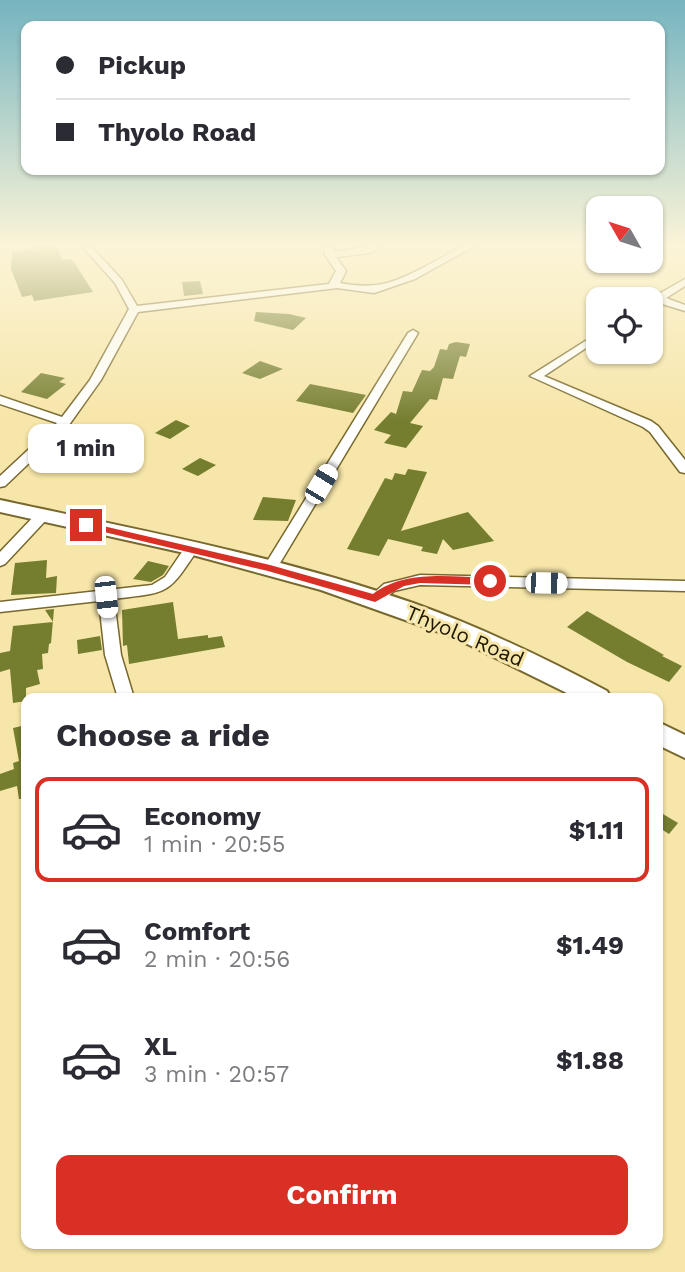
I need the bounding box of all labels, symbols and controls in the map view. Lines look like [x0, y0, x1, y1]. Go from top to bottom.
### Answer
text: Pickup [98, 50, 186, 80]
text: Thyolo Road [98, 117, 256, 147]
north arrow [586, 196, 663, 273]
map controls [586, 196, 663, 364]
button: locate [586, 287, 663, 364]
callout: 1 min [28, 424, 144, 472]
text: 1 min [56, 435, 116, 462]
car [302, 461, 341, 507]
route end [70, 509, 102, 541]
route start [474, 565, 506, 597]
car [525, 572, 568, 594]
car [94, 575, 119, 619]
street label: Thyolo Road [402, 599, 528, 672]
text: Choose a ride [56, 716, 270, 754]
icon: car [60, 798, 123, 861]
text: Economy [144, 801, 261, 831]
text: $1.11 [569, 815, 624, 845]
text: 1 min · 20:55 [144, 831, 285, 858]
icon: car [60, 913, 123, 976]
text: Comfort [144, 916, 250, 946]
text: $1.49 [556, 930, 624, 960]
text: 2 min · 20:56 [144, 946, 290, 973]
icon: car [60, 1028, 123, 1091]
text: XL [144, 1031, 177, 1061]
text: $1.88 [556, 1045, 624, 1075]
text: 3 min · 20:57 [144, 1061, 289, 1088]
button: Confirm [56, 1155, 628, 1235]

